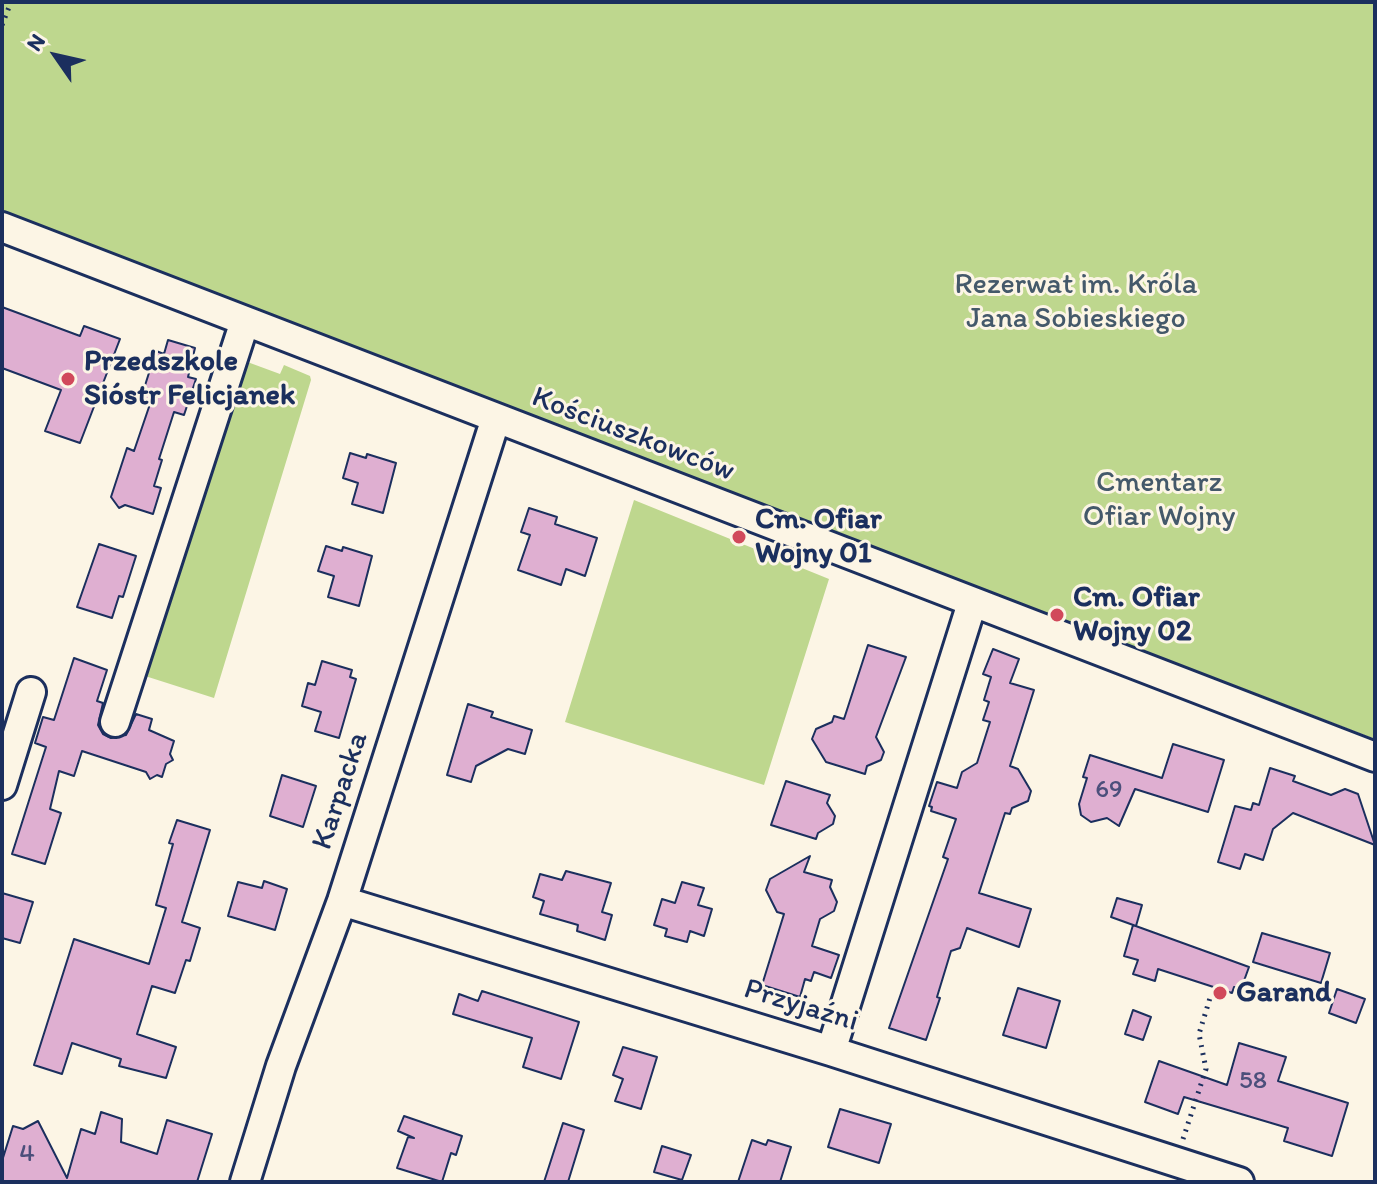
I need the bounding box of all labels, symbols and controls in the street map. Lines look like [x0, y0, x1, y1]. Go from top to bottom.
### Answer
north arrow [16, 16, 96, 96]
text: N [20, 29, 51, 56]
park label: Rezerwat im. Króla Jana Sobieskiego [955, 267, 1197, 338]
place label: Przedszkole Sióstr Felicjanek [84, 344, 295, 414]
marker: Przedszkole Sióstr Felicjanek [59, 370, 77, 388]
street label: Kościuszkowców [527, 380, 739, 490]
park label: Cmentarz Ofiar Wojny [1083, 465, 1235, 536]
place label: Cm. Ofiar Wojny 01 [755, 502, 882, 572]
marker: Cm. Ofiar Wojny 01 [730, 528, 748, 546]
place label: Cm. Ofiar Wojny 02 [1073, 580, 1200, 650]
marker: Cm. Ofiar Wojny 02 [1048, 606, 1066, 624]
street label: Karpacka [305, 728, 377, 854]
house number: 69 [1095, 774, 1123, 806]
street label: Przyjaźni [740, 972, 862, 1040]
place label: Garand [1236, 975, 1331, 1011]
marker: Garand [1211, 984, 1229, 1002]
house number: 58 [1239, 1065, 1267, 1097]
house number: 4 [19, 1138, 35, 1170]

